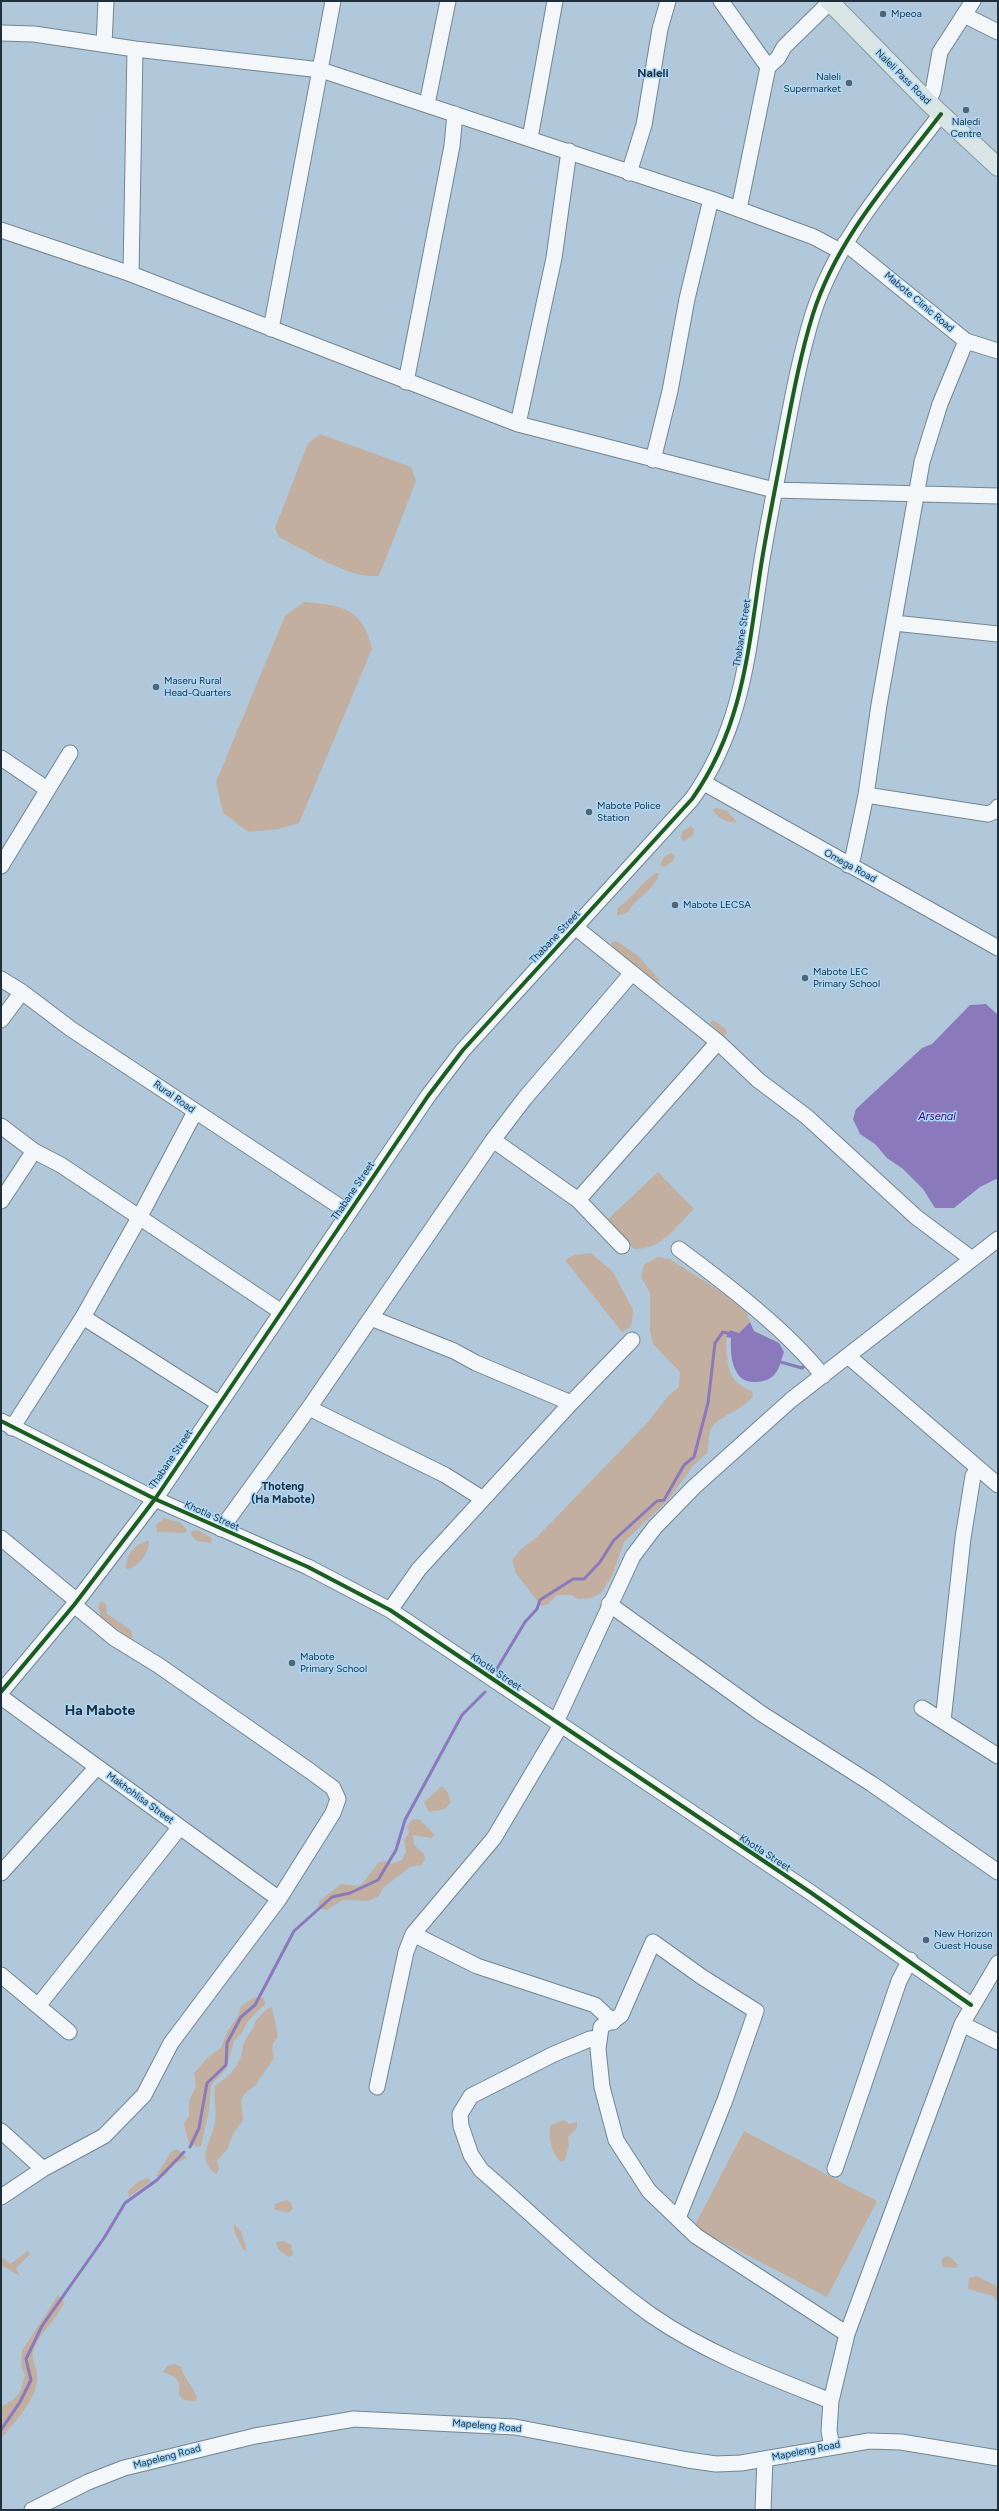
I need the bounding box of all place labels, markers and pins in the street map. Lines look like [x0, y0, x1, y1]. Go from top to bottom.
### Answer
place label: Mpeoa [891, 8, 922, 20]
marker: Mpeoa [878, 9, 888, 19]
place label: Naleli Supermarket [784, 71, 841, 94]
marker: Naleli Supermarket [844, 78, 854, 88]
marker: Naledi Centre [961, 105, 971, 115]
place label: Naledi Centre [951, 116, 981, 140]
place label: Maseru Rural Head-Quarters [164, 675, 231, 698]
marker: Maseru Rural Head-Quarters [151, 682, 161, 692]
place label: Mabote Police Station [597, 800, 661, 824]
marker: Mabote Police Station [584, 807, 594, 817]
place label: Mabote LECSA [683, 899, 751, 911]
marker: Mabote LECSA [670, 900, 680, 910]
place label: Mabote LEC Primary School [813, 966, 880, 990]
marker: Mabote LEC Primary School [800, 973, 810, 983]
place label: Mabote Primary School [300, 1651, 367, 1674]
marker: Mabote Primary School [287, 1658, 297, 1668]
place label: New Horizon Guest House [934, 1928, 993, 1952]
marker: New Horizon Guest House [921, 1935, 931, 1945]

